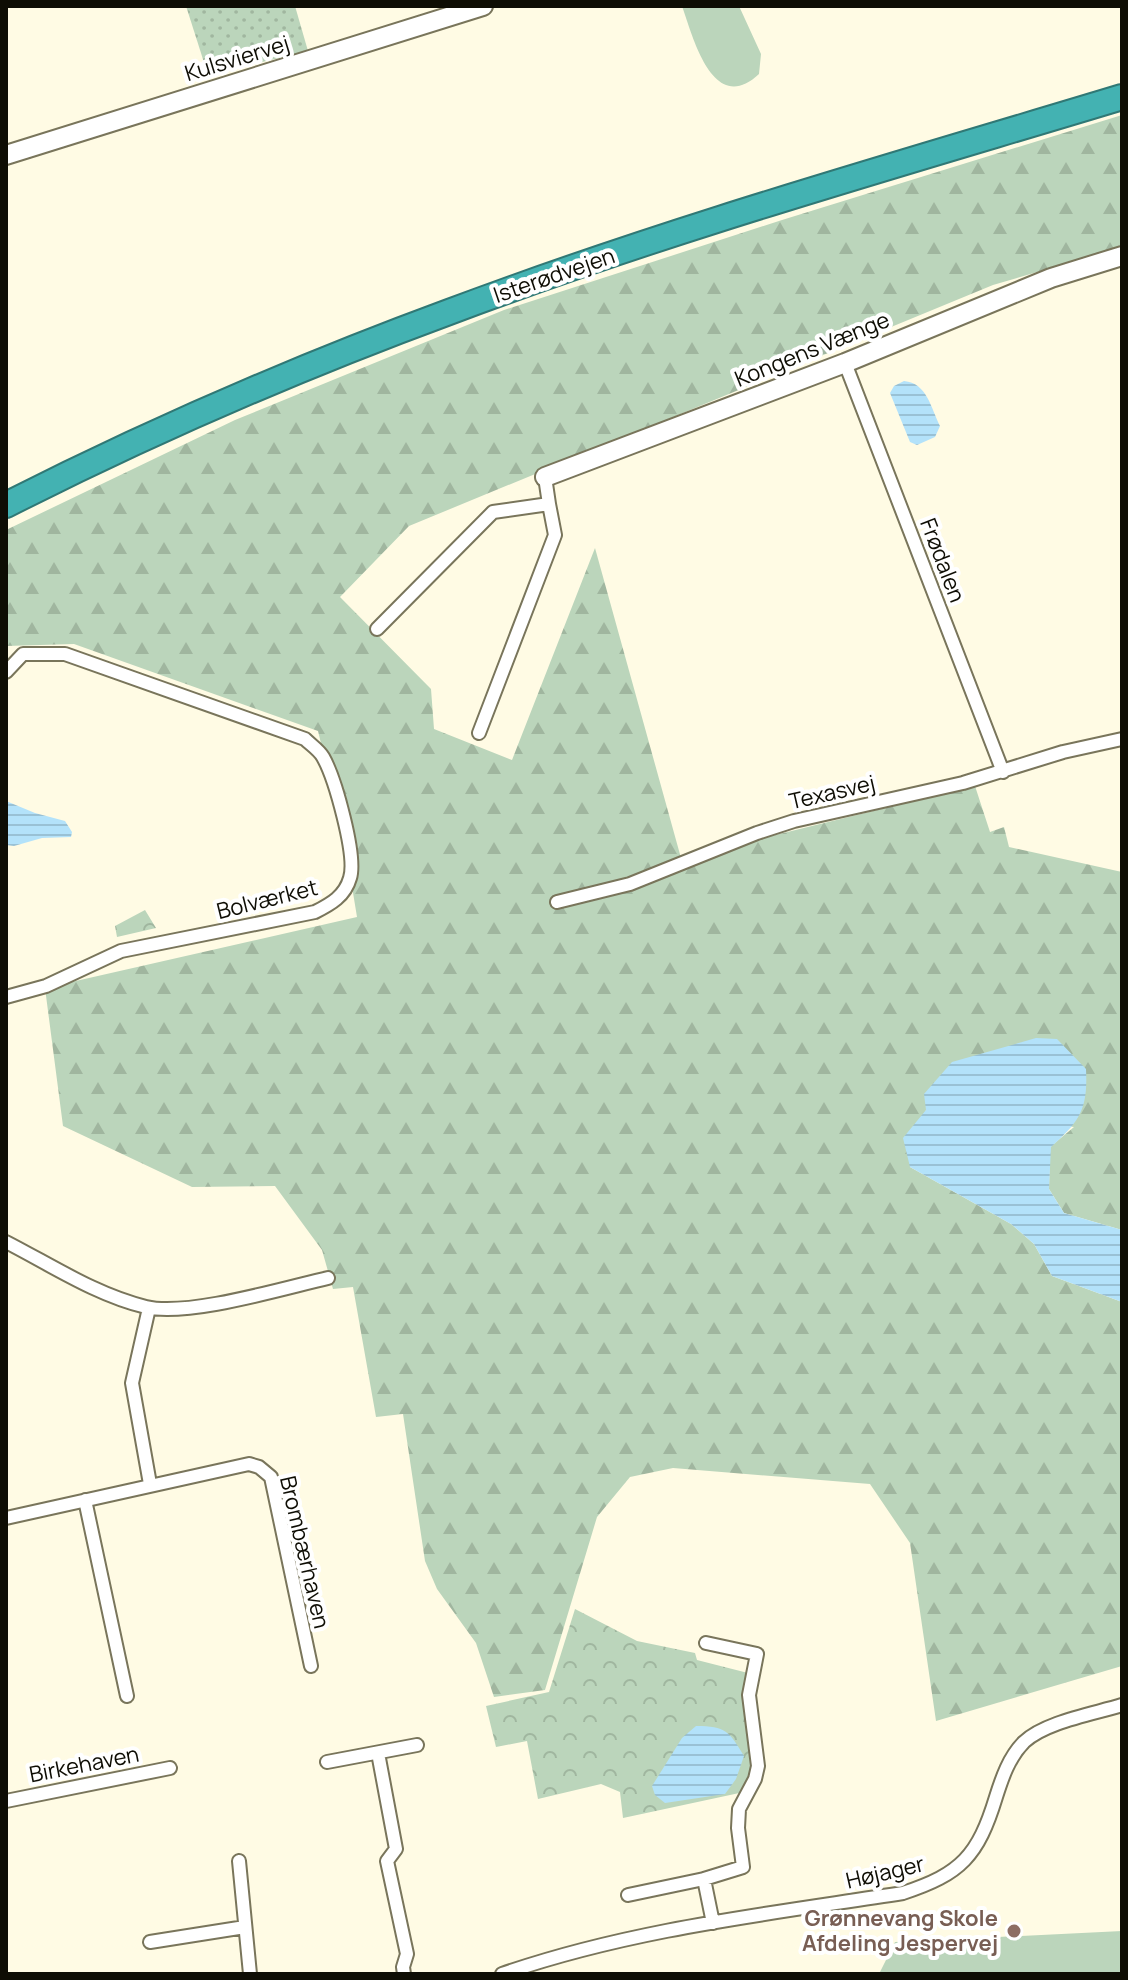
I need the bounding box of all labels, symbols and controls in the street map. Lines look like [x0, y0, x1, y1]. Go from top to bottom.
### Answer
street label: Kulsviervej [181, 28, 293, 88]
street label: Isterødvejen [489, 240, 619, 310]
street label: Kongens Vænge [730, 304, 894, 394]
street label: Frødalen [913, 514, 973, 606]
street label: Texasvej [786, 768, 878, 816]
street label: Bolværket [213, 872, 321, 926]
street label: Brombærhaven [273, 1473, 337, 1631]
street label: Birkehaven [27, 1739, 141, 1789]
street label: Højager [843, 1848, 927, 1896]
place label: Grønnevang Skole Afdeling Jespervej [802, 1903, 998, 1958]
marker: Grønnevang Skole Afdeling Jespervej [1005, 1922, 1023, 1940]

